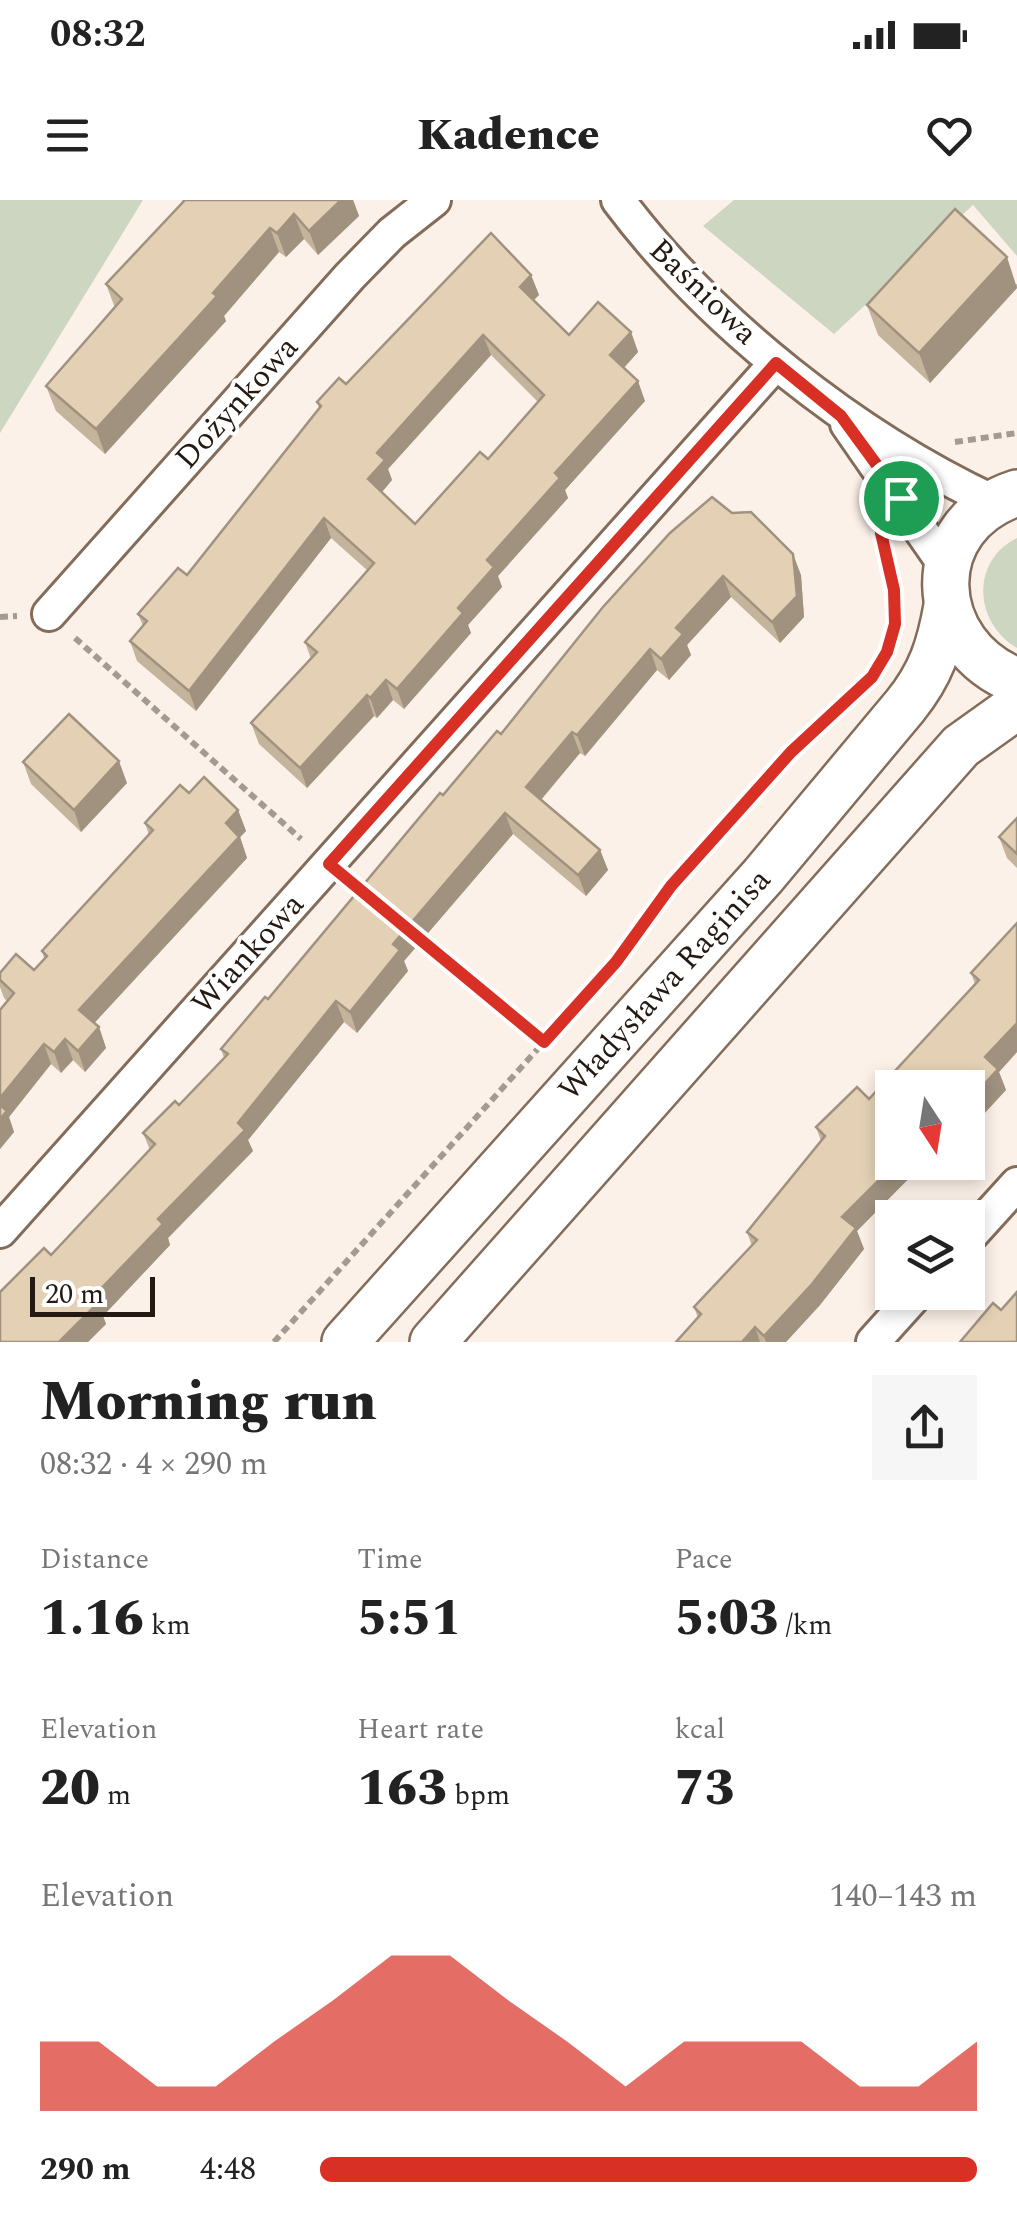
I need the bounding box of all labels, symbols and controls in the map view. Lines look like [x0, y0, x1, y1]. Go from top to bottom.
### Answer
text: 08:32 [50, 6, 145, 64]
text: Kadence [417, 101, 600, 170]
icon: menu [40, 108, 95, 163]
icon: heart [922, 108, 977, 163]
street label: Baśniowa [637, 227, 769, 357]
street label: Dożynkowa [163, 325, 311, 481]
pin [859, 456, 944, 541]
icon: arrive [874, 471, 929, 526]
street label: Władysława Raginisa [547, 857, 783, 1112]
street label: Wiankowa [180, 882, 316, 1026]
north arrow [875, 1070, 985, 1180]
map controls [875, 1070, 985, 1310]
button: layers [875, 1200, 985, 1310]
scale bar [30, 1272, 155, 1316]
text: 20 m [45, 1273, 104, 1316]
text: Morning run [40, 1361, 377, 1444]
button: share [872, 1375, 977, 1480]
text: 08:32 · 4 × 290 m [40, 1440, 268, 1489]
text: Distance [40, 1538, 149, 1581]
text: Time [357, 1538, 423, 1581]
text: Pace [675, 1538, 733, 1581]
text: 1.16 [40, 1581, 144, 1657]
text: 5:51 [357, 1581, 461, 1657]
text: 5:03 [675, 1581, 779, 1657]
text: km [144, 1604, 191, 1647]
text: /km [779, 1604, 832, 1647]
text: Elevation [40, 1708, 157, 1751]
text: Heart rate [357, 1708, 484, 1751]
text: kcal [675, 1708, 725, 1751]
text: 20 [40, 1751, 100, 1827]
text: 163 [357, 1751, 447, 1827]
text: 73 [675, 1751, 735, 1827]
text: m [100, 1774, 131, 1817]
text: bpm [447, 1774, 510, 1817]
text: Elevation [40, 1872, 174, 1921]
text: 140–143 m [829, 1872, 977, 1921]
text: 290 m [40, 2145, 131, 2194]
text: 4:48 [200, 2145, 256, 2194]

